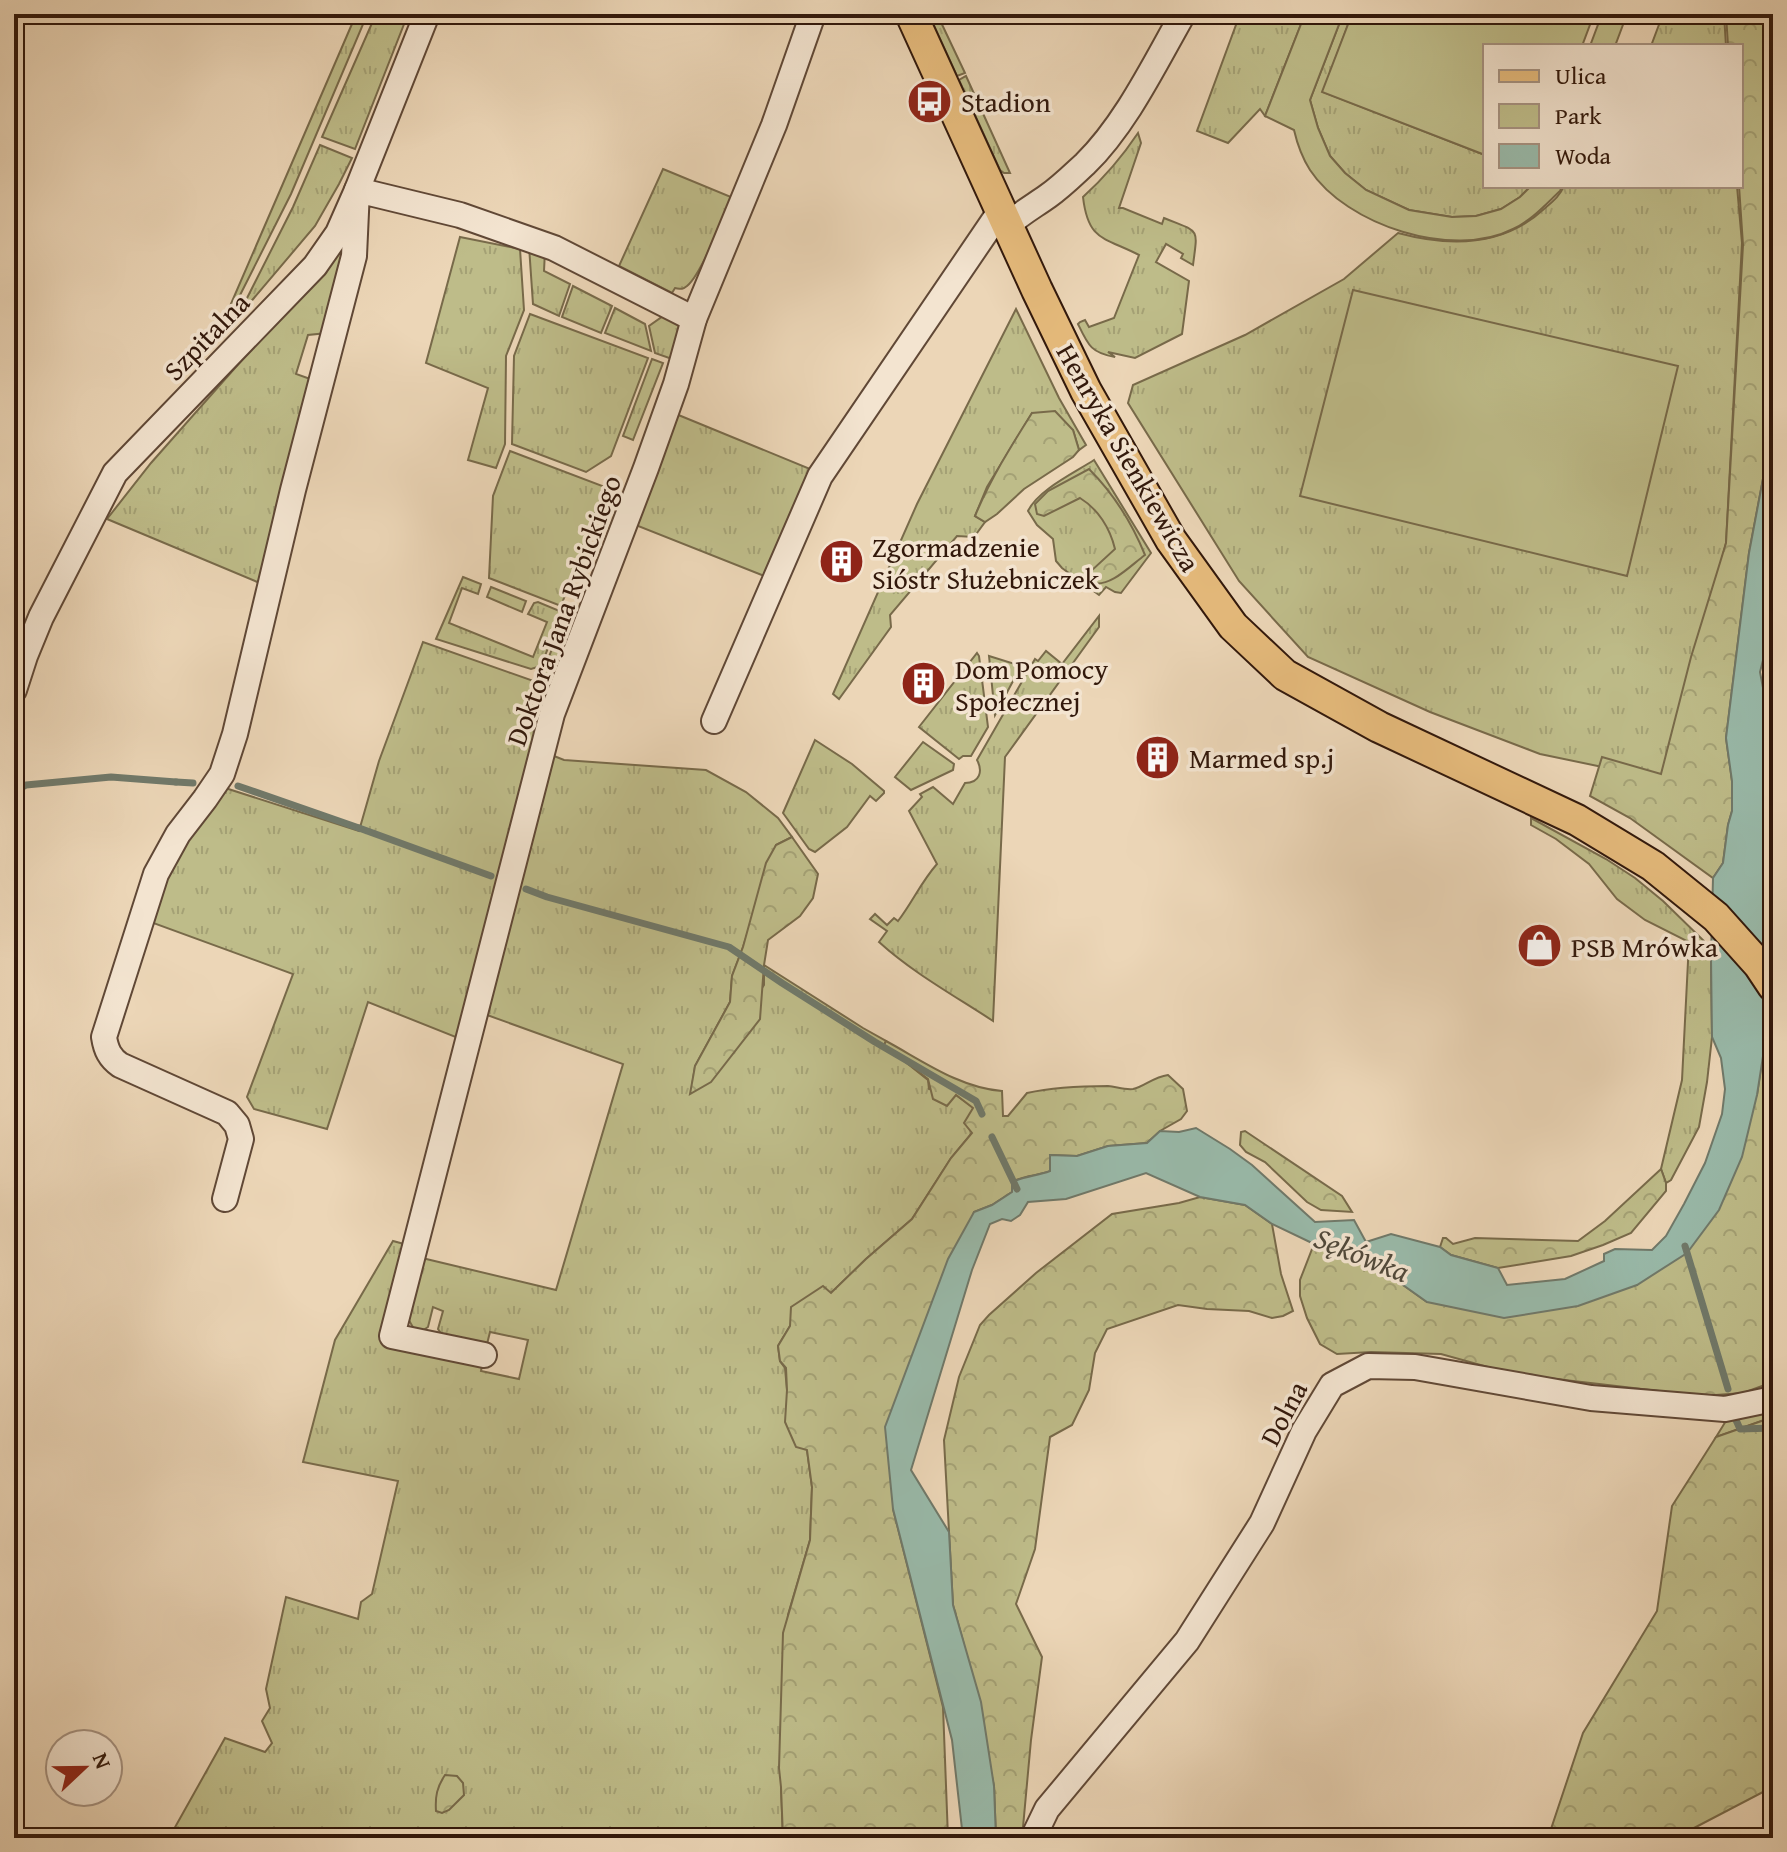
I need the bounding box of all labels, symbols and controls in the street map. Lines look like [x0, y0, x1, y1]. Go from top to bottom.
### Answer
legend [1483, 44, 1743, 188]
text: Ulica [1555, 58, 1607, 93]
bus stop icon: Stadion [906, 77, 954, 125]
place label: Stadion [961, 81, 1051, 122]
text: Park [1555, 98, 1602, 133]
text: Woda [1555, 138, 1612, 173]
street label: Szpitalna [153, 282, 259, 389]
street label: Henryka Sienkiewicza [1047, 335, 1212, 580]
street label: Doktora Jana Rybickiego [495, 469, 631, 751]
place label: Zgormadzenie Sióstr Służebniczek [872, 526, 1100, 599]
building icon: Zgormadzenie Sióstr Służebniczek [817, 538, 865, 586]
place label: Dom Pomocy Społecznej [955, 648, 1108, 721]
building icon: Dom Pomocy Społecznej [900, 660, 948, 708]
building icon: Marmed sp.j [1134, 733, 1182, 781]
place label: Marmed sp.j [1189, 737, 1334, 778]
shop icon: PSB Mrówka [1516, 922, 1564, 970]
place label: PSB Mrówka [1571, 926, 1719, 967]
water label: Sękówka [1308, 1215, 1416, 1293]
street label: Dolna [1249, 1373, 1317, 1453]
north arrow [44, 1728, 124, 1808]
text: N [85, 1748, 120, 1774]

